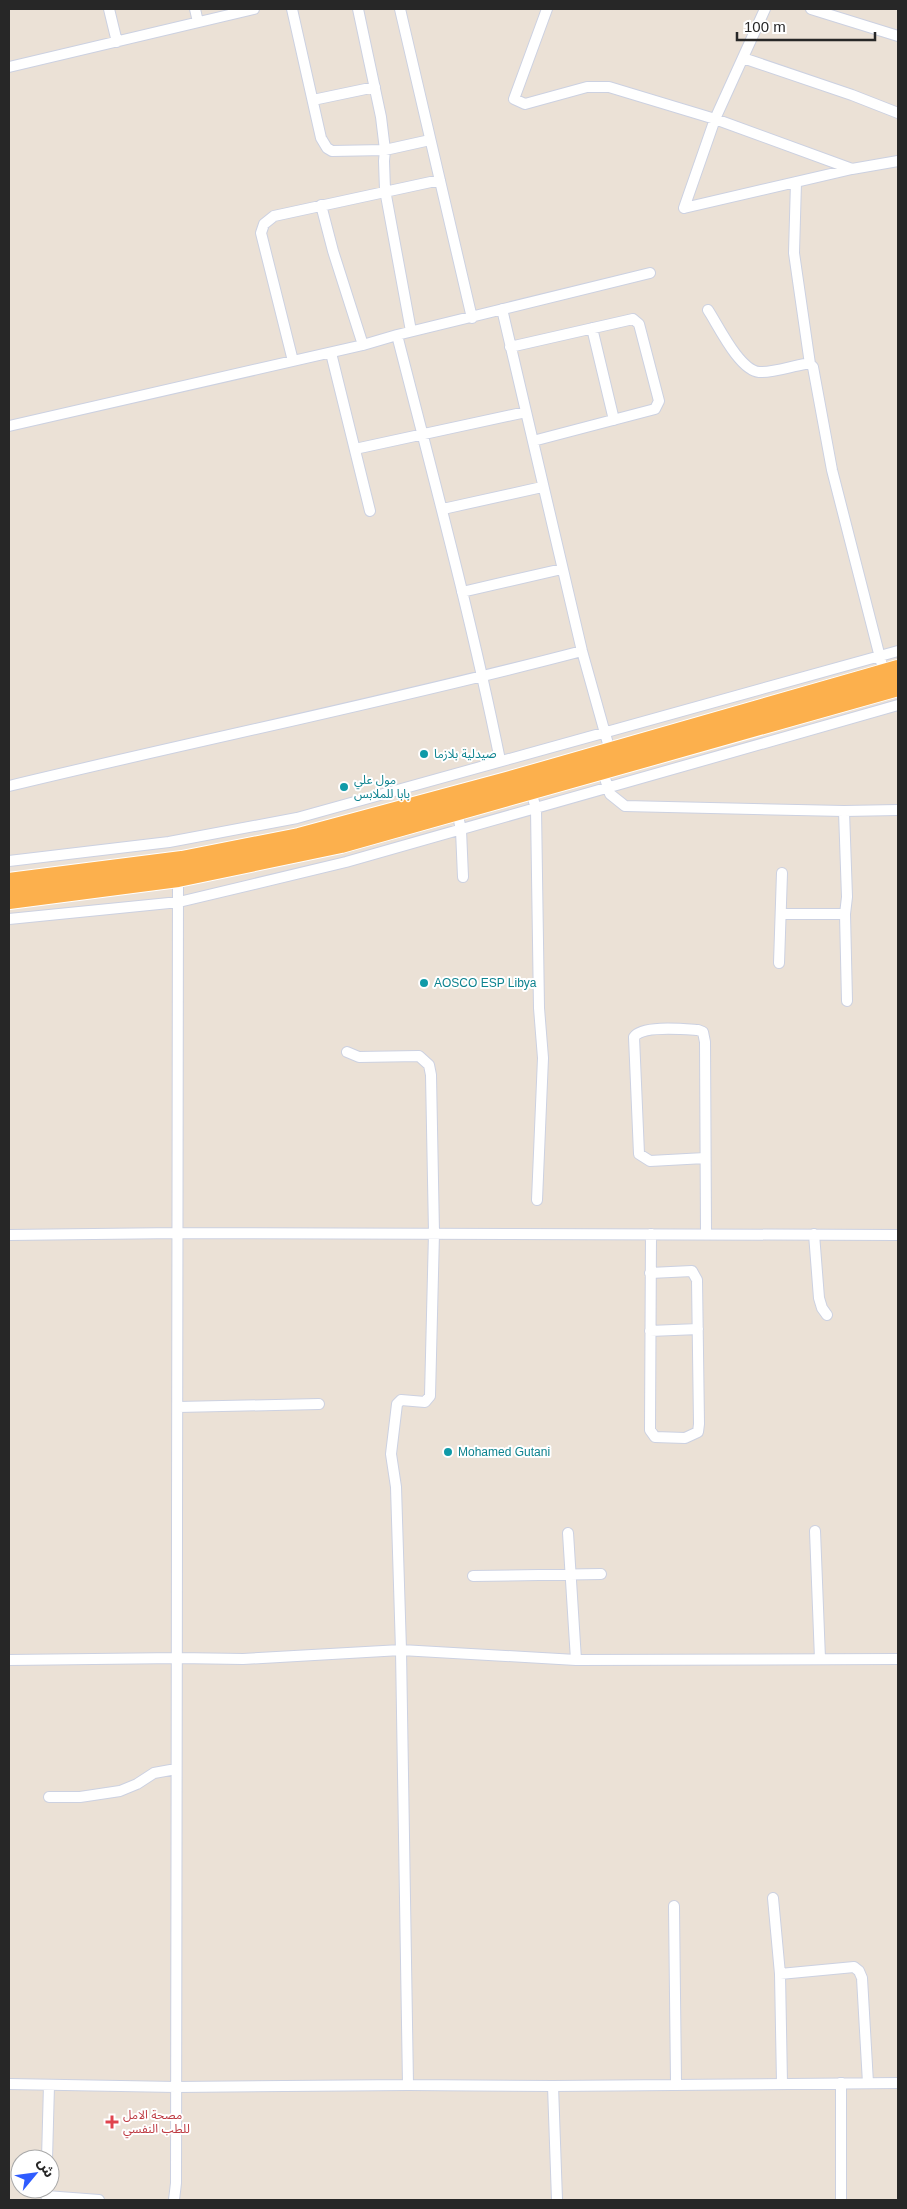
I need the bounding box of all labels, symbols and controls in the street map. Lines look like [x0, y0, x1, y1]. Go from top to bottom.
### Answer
scale bar [737, 10, 874, 42]
text: 100 m [744, 18, 786, 35]
place label: صيدلية بلازما [434, 747, 497, 761]
marker: صيدلية بلازما [418, 748, 430, 760]
place label: مول علي بابا للملابس [354, 773, 410, 801]
marker: مول علي بابا للملابس [338, 781, 350, 793]
place label: AOSCO ESP Libya [434, 976, 537, 990]
marker: AOSCO ESP Libya [418, 977, 430, 989]
place label: Mohamed Gutani [458, 1445, 550, 1459]
marker: Mohamed Gutani [442, 1446, 454, 1458]
place label: مصحة الامل للطب النفسي [123, 2108, 190, 2139]
marker: مصحة الامل للطب النفسي [105, 2115, 119, 2129]
north arrow [10, 2149, 60, 2199]
text: ش [35, 2155, 58, 2180]

